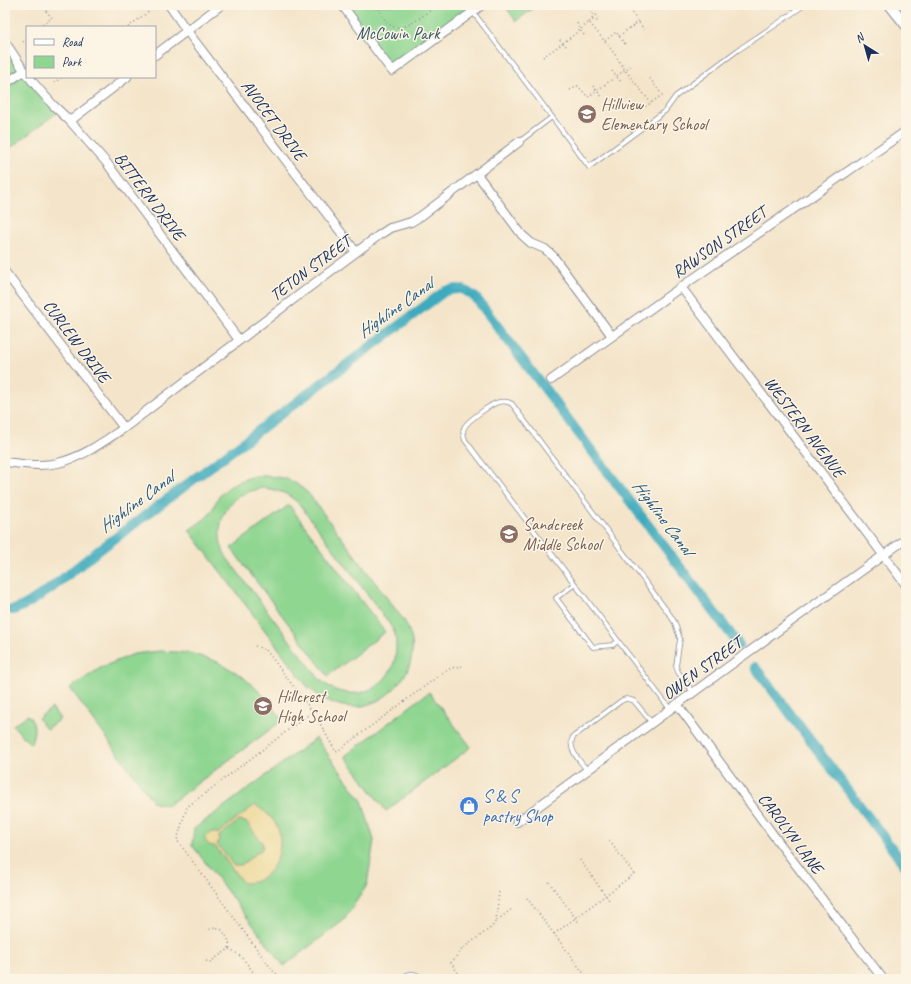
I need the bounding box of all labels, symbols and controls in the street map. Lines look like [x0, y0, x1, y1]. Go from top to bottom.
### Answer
park label: McCowin Park [357, 23, 441, 44]
legend [26, 26, 156, 78]
north arrow [845, 26, 885, 66]
text: N [852, 29, 868, 46]
text: Road [62, 34, 84, 50]
text: Park [62, 54, 83, 70]
street label: AVOCET DRIVE [236, 76, 312, 167]
place label: Hillview Elementary School [601, 94, 710, 135]
school or university icon: Hillview Elementary School [576, 103, 598, 125]
street label: BITTERN DRIVE [110, 148, 191, 246]
street label: RAWSON STREET [668, 200, 774, 283]
street label: TETON STREET [266, 229, 358, 306]
water label: Highline Canal [353, 270, 442, 343]
street label: CURLEW DRIVE [39, 296, 116, 388]
street label: WESTERN AVENUE [760, 373, 851, 484]
water label: Highline Canal [94, 463, 182, 537]
water label: Highline Canal [628, 475, 702, 563]
place label: Sandcreek Middle School [523, 514, 604, 555]
school or university icon: Sandcreek Middle School [498, 523, 520, 545]
street label: OWEN STREET [658, 630, 750, 704]
place label: Hillcrest High School [277, 686, 348, 727]
school or university icon: Hillcrest High School [252, 695, 274, 717]
place label: S & S pastry Shop [483, 786, 554, 827]
street label: CAROLYN LANE [754, 789, 829, 879]
shop icon: S & S pastry Shop [458, 795, 480, 817]

